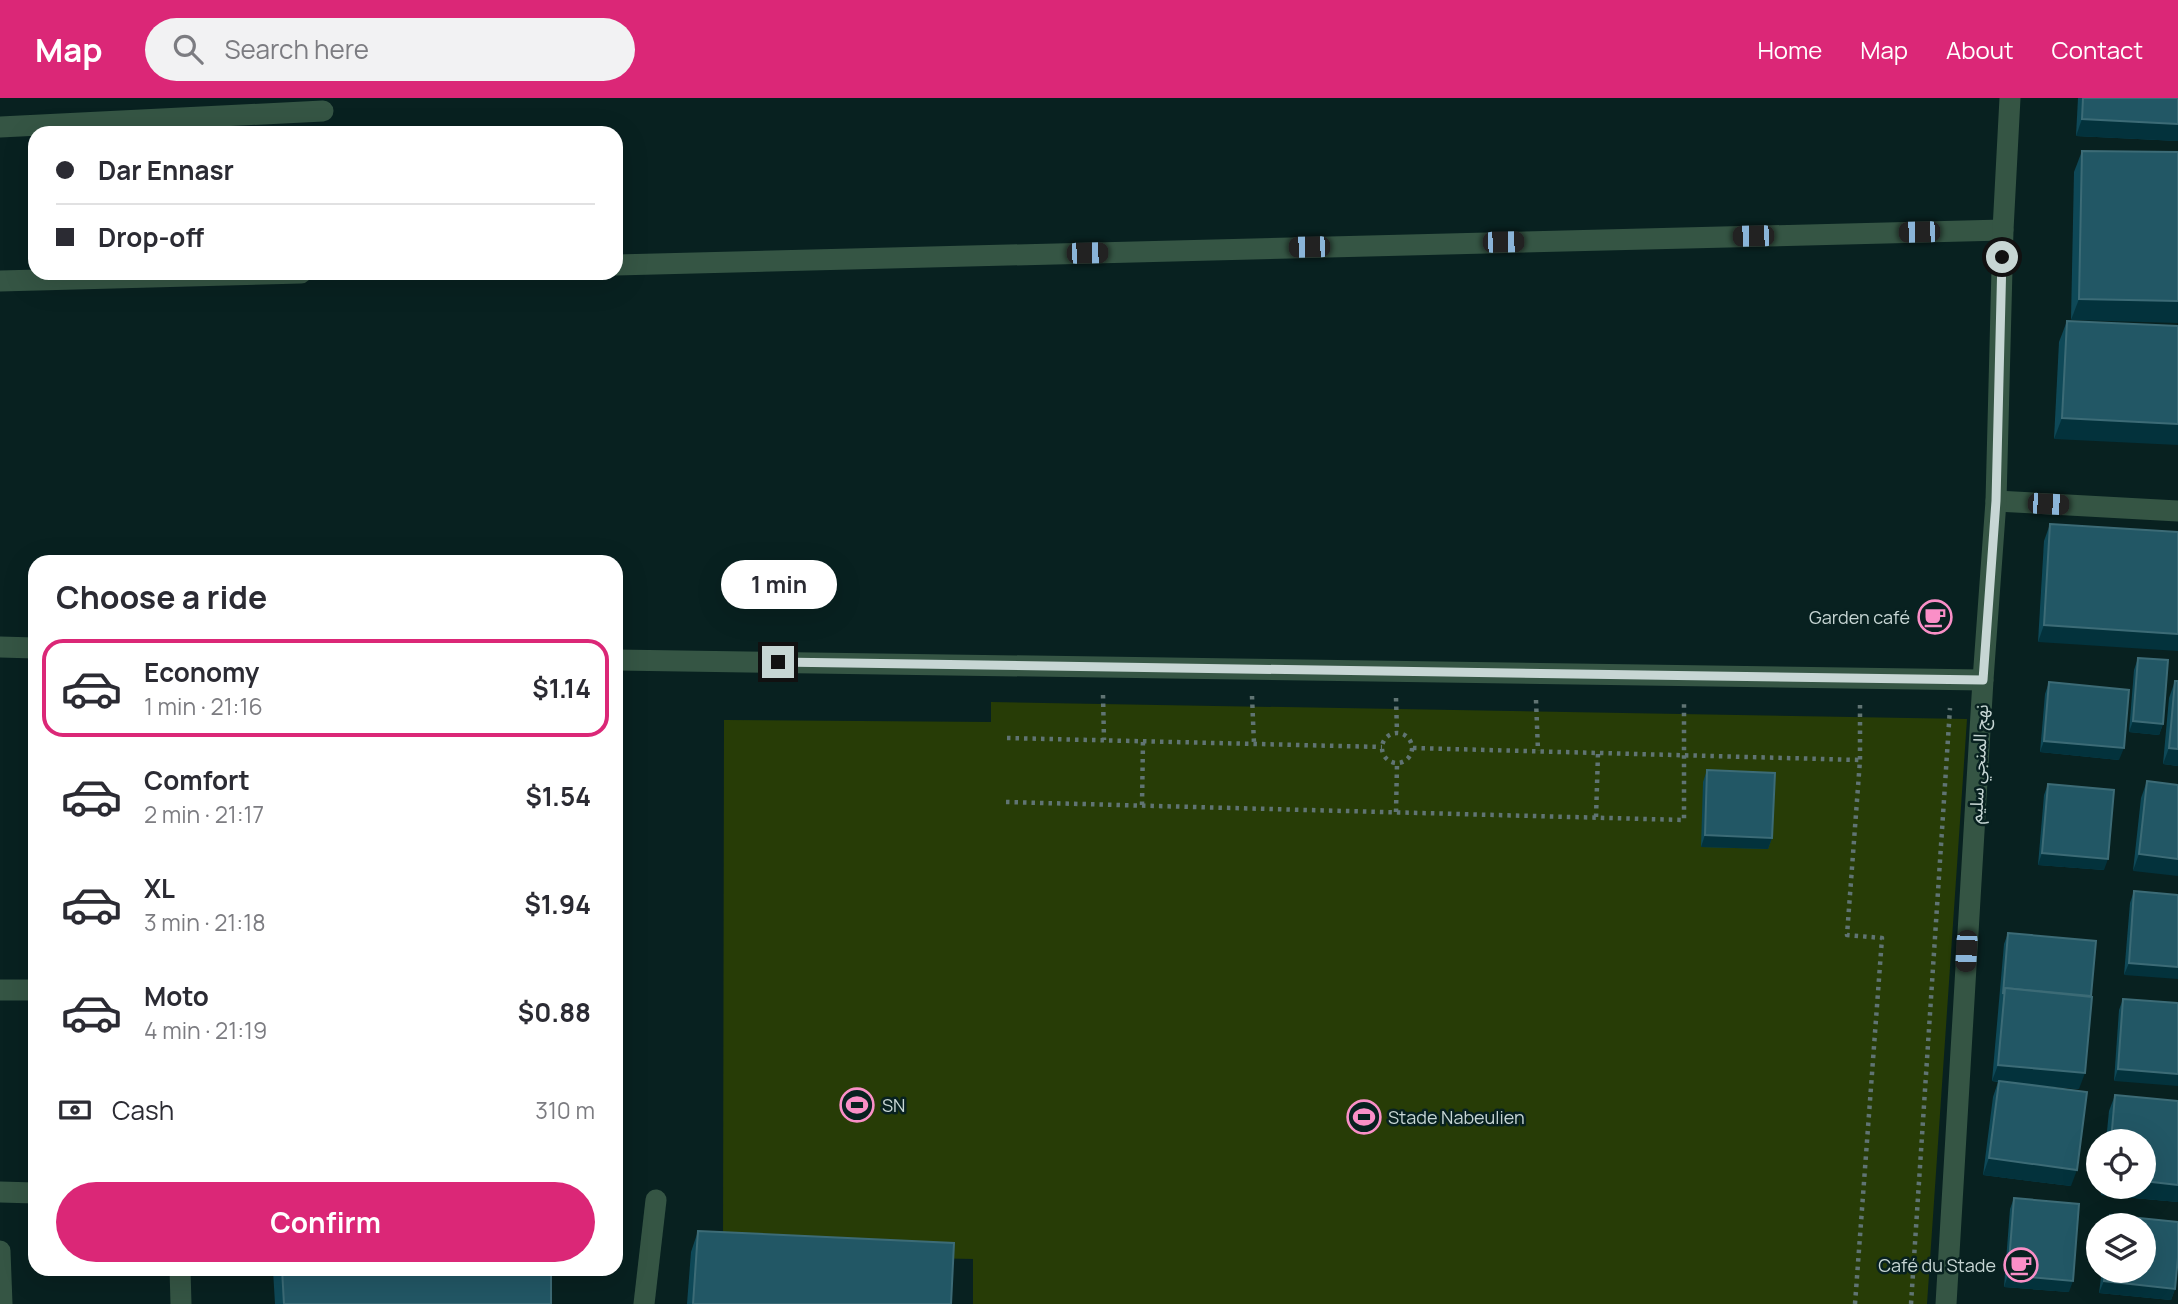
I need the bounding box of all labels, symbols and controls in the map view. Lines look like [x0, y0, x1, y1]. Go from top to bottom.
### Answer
search box [145, 18, 635, 81]
text: Map [35, 27, 103, 72]
icon: search [169, 30, 207, 68]
text: Search here [225, 31, 369, 67]
text: Home [1757, 33, 1822, 66]
text: Map [1860, 33, 1908, 66]
text: About [1946, 33, 2014, 66]
text: Contact [2052, 33, 2143, 66]
text: Dar Ennasr [98, 152, 234, 188]
text: Drop-off [98, 219, 204, 255]
car [1898, 221, 1941, 243]
car [1732, 225, 1775, 247]
car [1482, 231, 1525, 253]
car [1288, 236, 1331, 258]
route start [1986, 241, 2018, 273]
car [1066, 242, 1109, 264]
car [2027, 492, 2070, 516]
callout: 1 min [720, 560, 836, 610]
text: 1 min [751, 568, 807, 600]
text: Choose a ride [56, 575, 267, 619]
cafe icon: Garden café [1916, 598, 1954, 636]
place label: Garden café [1809, 605, 1910, 629]
route end [762, 646, 794, 678]
text: Economy [144, 654, 259, 690]
icon: car [60, 657, 123, 720]
text: $1.14 [532, 670, 591, 706]
text: 1 min · 21:16 [144, 690, 263, 722]
street label: نهج المنجي سليم [1963, 704, 1995, 824]
text: Comfort [144, 762, 250, 798]
icon: car [60, 765, 123, 828]
text: $1.54 [525, 778, 591, 814]
text: 2 min · 21:17 [144, 798, 264, 830]
text: XL [144, 870, 175, 906]
icon: car [60, 873, 123, 936]
text: $1.94 [524, 886, 591, 922]
text: 3 min · 21:18 [144, 906, 266, 938]
car [1955, 929, 1978, 973]
text: Moto [144, 978, 209, 1014]
icon: car [60, 981, 123, 1044]
text: $0.88 [518, 994, 591, 1030]
text: 4 min · 21:19 [144, 1014, 267, 1046]
sports icon: SN [838, 1086, 876, 1124]
icon: cash [56, 1091, 94, 1129]
text: Cash [112, 1092, 174, 1128]
place label: SN [882, 1093, 905, 1117]
text: 310 m [535, 1094, 595, 1126]
sports icon: Stade Nabeulien [1345, 1098, 1383, 1136]
place label: Stade Nabeulien [1388, 1105, 1525, 1129]
map controls [2086, 1129, 2156, 1283]
button: locate [2086, 1129, 2156, 1199]
button: Confirm [56, 1182, 595, 1262]
button: layers [2086, 1213, 2156, 1283]
cafe icon: Café du Stade [2002, 1246, 2040, 1284]
place label: Café du Stade [1878, 1253, 1996, 1277]

